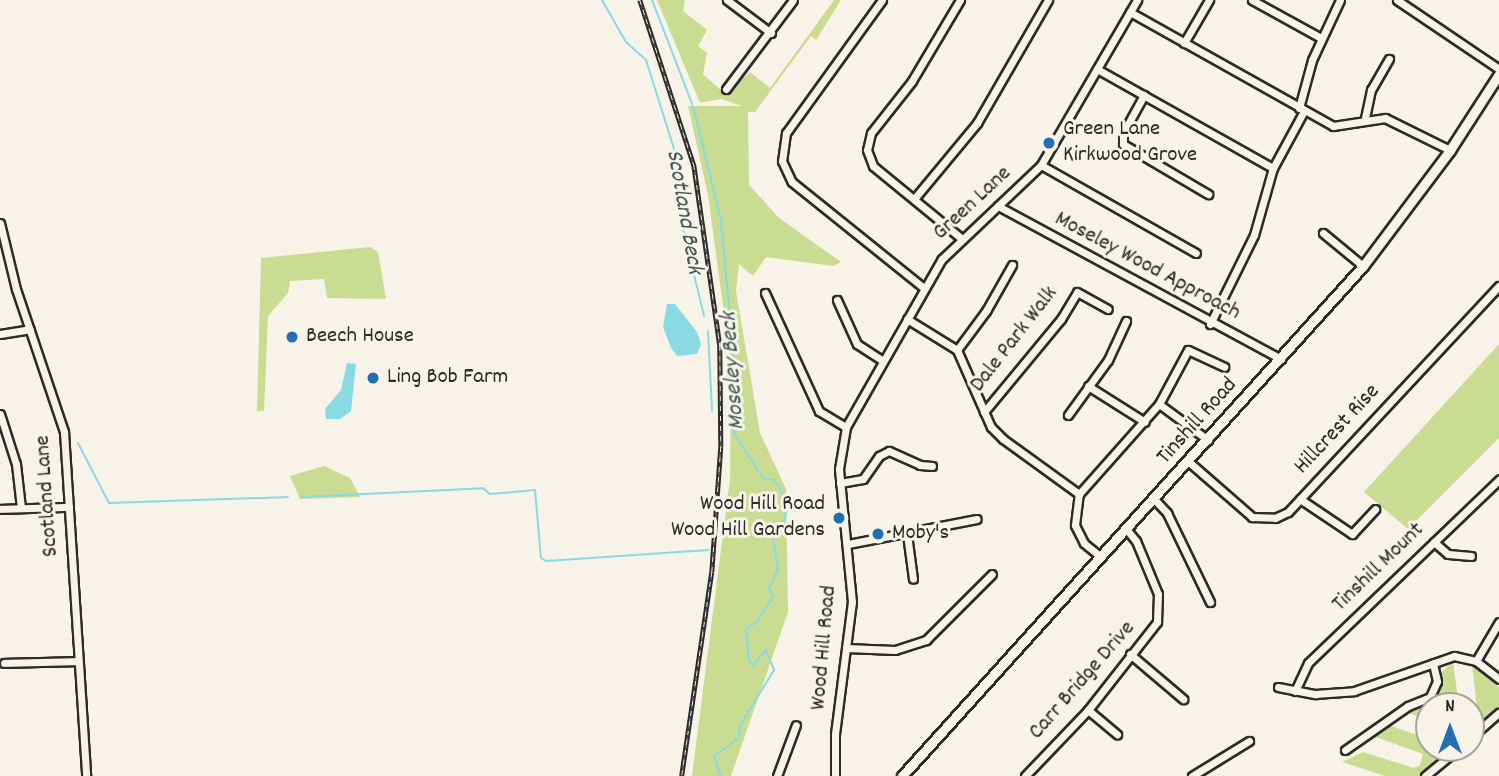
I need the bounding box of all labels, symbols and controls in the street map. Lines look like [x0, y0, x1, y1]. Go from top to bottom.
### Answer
place label: Green Lane Kirkwood Grove [1063, 116, 1197, 170]
marker: Green Lane Kirkwood Grove [1041, 135, 1057, 151]
water label: Scotland Beck [658, 147, 708, 277]
street label: Green Lane [928, 161, 1018, 247]
street label: Moseley Wood Approach [1049, 206, 1245, 328]
street label: Dale Park Walk [965, 282, 1065, 398]
water label: Moseley Beck [716, 311, 752, 431]
place label: Beech House [306, 323, 414, 351]
marker: Beech House [284, 329, 300, 345]
place label: Ling Bob Farm [387, 364, 508, 392]
marker: Ling Bob Farm [365, 370, 381, 386]
street label: Tinshill Road [1152, 373, 1244, 471]
street label: Hillcrest Rise [1289, 379, 1387, 481]
street label: Scotland Lane [30, 434, 66, 558]
place label: Wood Hill Road Wood Hill Gardens [671, 491, 825, 545]
marker: Wood Hill Road Wood Hill Gardens [831, 510, 847, 526]
street label: Tinshill Mount [1327, 517, 1431, 619]
place label: Moby's [892, 520, 949, 548]
marker: Moby's [870, 526, 886, 542]
street label: Wood Hill Road [806, 585, 844, 711]
street label: Carr Bridge Drive [1024, 616, 1142, 746]
north arrow [1415, 692, 1485, 762]
text: N [1445, 694, 1455, 721]

